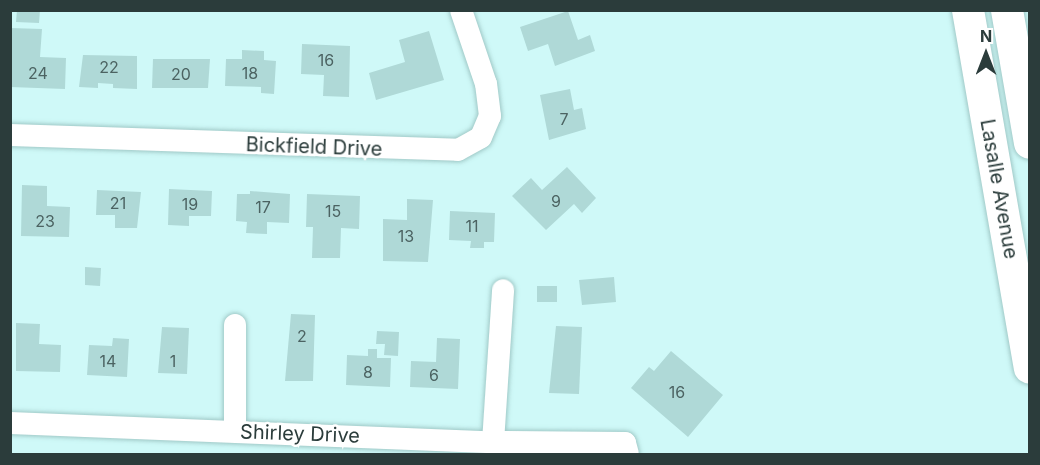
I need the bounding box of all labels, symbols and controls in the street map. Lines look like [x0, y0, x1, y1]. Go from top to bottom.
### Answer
north arrow [956, 24, 1016, 84]
text: N [980, 26, 992, 46]
house number: 16 [318, 50, 334, 70]
house number: 22 [99, 57, 119, 77]
house number: 24 [28, 63, 48, 83]
house number: 18 [242, 63, 258, 83]
house number: 20 [171, 64, 191, 84]
house number: 7 [559, 109, 569, 129]
street label: Lasalle Avenue [975, 117, 1023, 261]
street label: Bickfield Drive [245, 133, 383, 161]
house number: 9 [551, 191, 561, 211]
house number: 21 [110, 193, 126, 213]
house number: 19 [182, 194, 198, 214]
house number: 17 [255, 197, 271, 217]
house number: 15 [325, 201, 341, 221]
house number: 23 [35, 211, 55, 231]
house number: 11 [465, 216, 479, 236]
house number: 13 [398, 226, 414, 246]
house number: 2 [297, 326, 307, 346]
house number: 14 [100, 351, 116, 371]
house number: 1 [170, 351, 176, 371]
house number: 8 [363, 362, 373, 382]
house number: 6 [429, 365, 439, 385]
house number: 16 [669, 382, 685, 402]
street label: Shirley Drive [240, 420, 360, 448]

